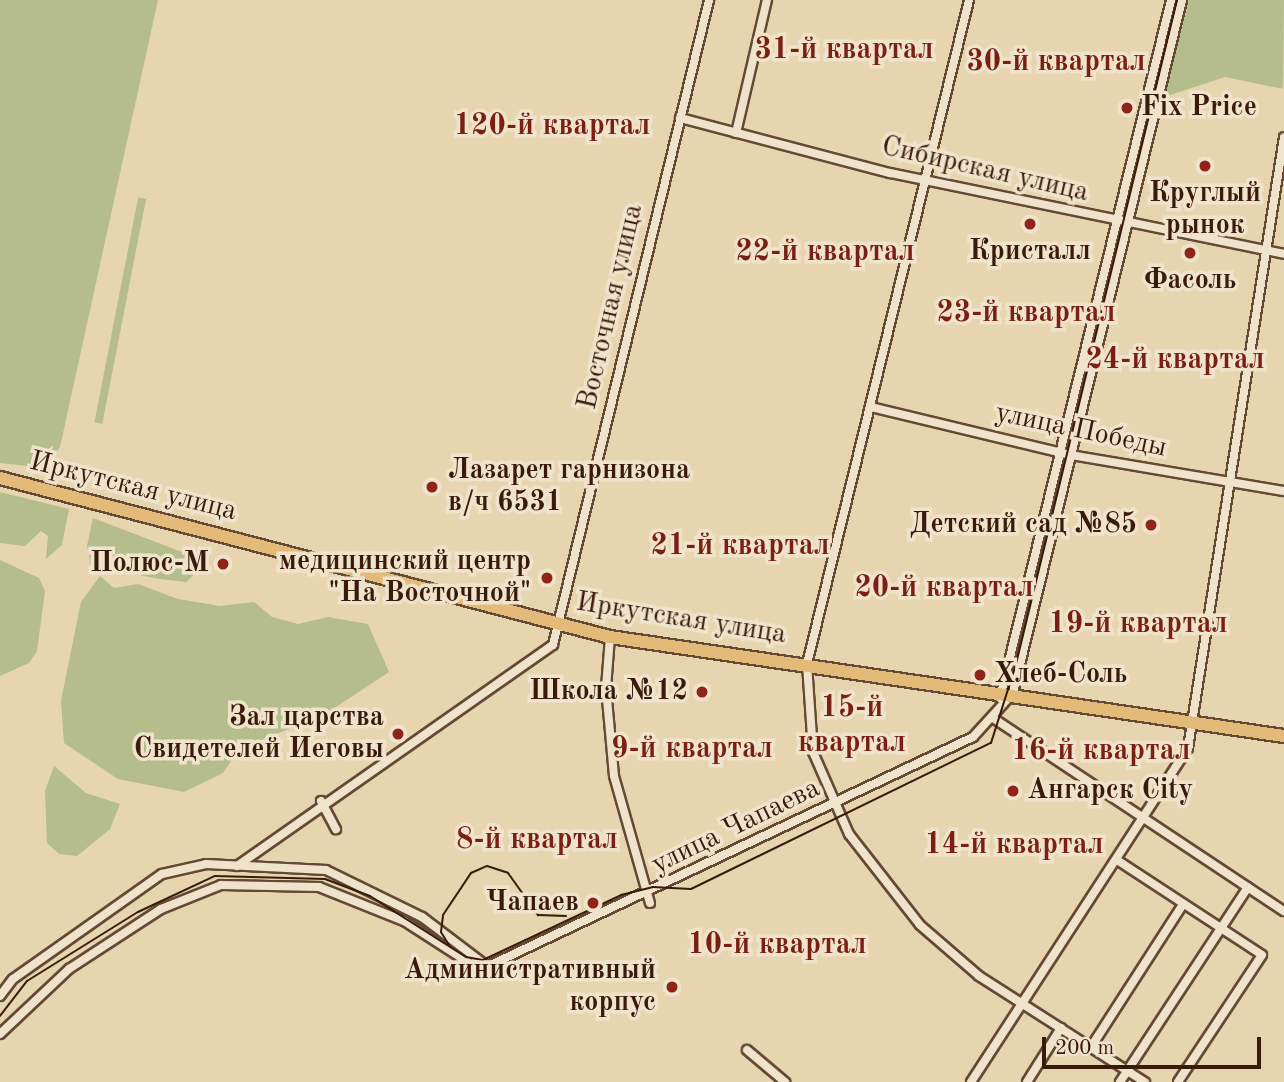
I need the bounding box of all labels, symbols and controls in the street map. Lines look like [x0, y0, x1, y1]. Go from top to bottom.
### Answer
district label: 31-й квартал [754, 32, 934, 68]
district label: 30-й квартал [966, 44, 1146, 80]
place label: Fix Price [1141, 91, 1257, 125]
marker: Fix Price [1119, 100, 1135, 116]
district label: 120-й квартал [454, 108, 650, 144]
street label: Сибирская улица [878, 130, 1092, 210]
marker: Круглый рынок [1197, 158, 1213, 174]
place label: Круглый рынок [1149, 177, 1261, 243]
street label: Восточная улица [571, 201, 651, 413]
marker: Кристалл [1022, 216, 1038, 232]
district label: 22-й квартал [735, 234, 915, 270]
place label: Кристалл [969, 235, 1091, 269]
marker: Фасоль [1182, 245, 1198, 261]
place label: Фасоль [1144, 264, 1236, 298]
district label: 23-й квартал [936, 295, 1116, 331]
district label: 24-й квартал [1085, 342, 1265, 378]
street label: улица Победы [992, 396, 1170, 466]
street label: Иркутская улица [26, 445, 240, 529]
place label: Лазарет гарнизона в/ч 6531 [448, 454, 690, 520]
marker: Лазарет гарнизона в/ч 6531 [422, 477, 442, 497]
place label: Детский сад №85 [910, 508, 1137, 542]
marker: Детский сад №85 [1143, 517, 1159, 533]
district label: 21-й квартал [650, 528, 830, 564]
place label: медицинский центр "На Восточной" [279, 545, 531, 611]
place label: Полюс-М [90, 547, 209, 581]
marker: Полюс-М [215, 556, 231, 572]
marker: медицинский центр "На Восточной" [537, 568, 557, 588]
district label: 20-й квартал [854, 570, 1034, 606]
street label: Иркутская улица [574, 586, 788, 652]
district label: 19-й квартал [1048, 606, 1228, 642]
place label: Хлеб-Соль [994, 658, 1127, 692]
marker: Хлеб-Соль [972, 667, 988, 683]
place label: Школа №12 [529, 675, 688, 709]
marker: Школа №12 [694, 684, 710, 700]
district label: 15-й квартал [798, 690, 906, 760]
place label: Зал царства Свидетелей Иеговы [134, 701, 384, 767]
marker: Зал царства Свидетелей Иеговы [390, 726, 406, 742]
district label: 9-й квартал [611, 731, 773, 767]
district label: 16-й квартал [1011, 733, 1191, 769]
street label: улица Чапаева [646, 772, 826, 882]
place label: Ангарск City [1027, 774, 1193, 808]
marker: Ангарск City [1005, 783, 1021, 799]
district label: 8-й квартал [456, 822, 618, 858]
district label: 14-й квартал [924, 827, 1104, 863]
place label: Чапаев [485, 886, 579, 920]
marker: Чапаев [585, 895, 601, 911]
district label: 10-й квартал [687, 927, 867, 963]
place label: Административный корпус [404, 954, 656, 1020]
marker: Административный корпус [662, 977, 682, 997]
scale bar [1046, 1023, 1265, 1066]
text: 200 m [1055, 1038, 1114, 1059]

